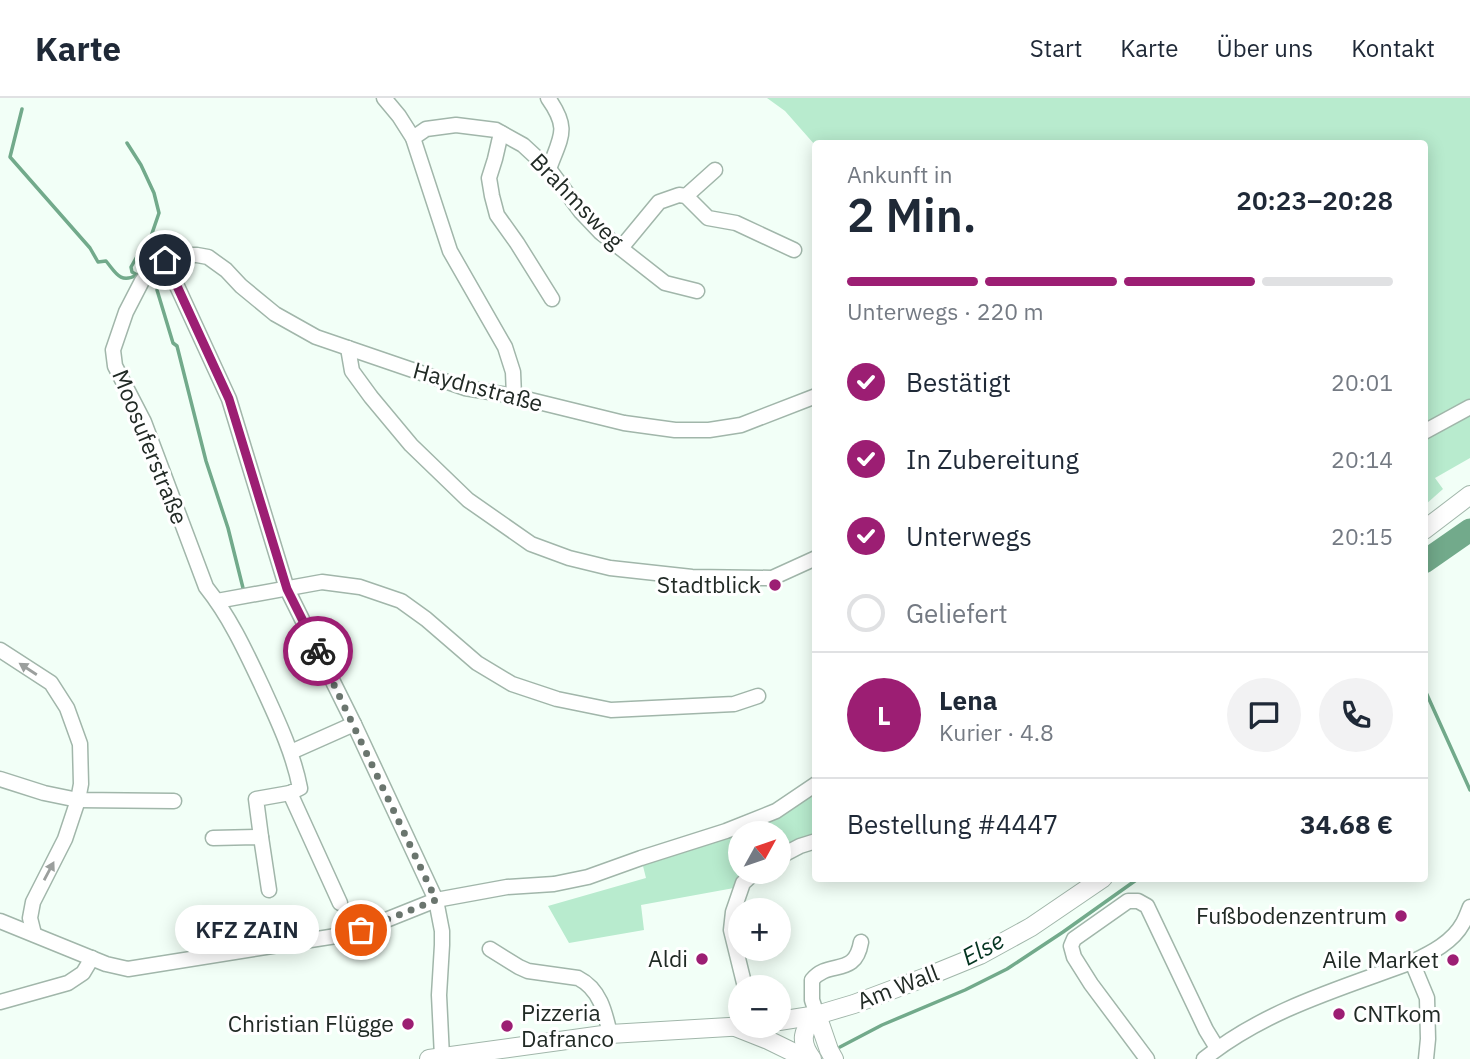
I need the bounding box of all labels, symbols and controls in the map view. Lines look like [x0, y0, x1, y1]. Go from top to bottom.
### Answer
text: Karte [35, 27, 121, 70]
text: Start [1030, 32, 1082, 64]
text: Karte [1120, 32, 1178, 64]
text: Über uns [1216, 32, 1313, 64]
text: Kontakt [1351, 32, 1435, 64]
street label: Brahmsweg [525, 146, 631, 255]
text: Ankunft in [847, 159, 953, 189]
text: 20:23–20:28 [1236, 183, 1393, 217]
text: 2 Min. [847, 185, 977, 245]
pin [135, 230, 195, 290]
icon: home [146, 241, 184, 279]
text: Unterwegs · 220 m [847, 296, 1044, 326]
street label: Haydnstraße [410, 354, 547, 418]
icon: check [847, 363, 885, 401]
street label: Moosuferstraße [106, 365, 196, 528]
text: Bestätigt [906, 365, 1011, 399]
text: 20:01 [1331, 367, 1393, 397]
icon: check [847, 440, 885, 478]
text: In Zubereitung [906, 442, 1079, 476]
text: 20:14 [1331, 444, 1393, 474]
icon: check [847, 517, 885, 555]
text: Unterwegs [906, 519, 1032, 553]
text: 20:15 [1331, 521, 1393, 551]
place label: Stadtblick [657, 569, 761, 599]
marker: Stadtblick [767, 577, 783, 593]
text: Geliefert [906, 596, 1008, 630]
courier [283, 616, 353, 686]
icon: bike [299, 632, 337, 670]
one-way arrow [19, 662, 38, 675]
button: chat [1227, 678, 1301, 752]
button: phone [1319, 678, 1393, 752]
text: Lena [939, 683, 997, 717]
text: L [877, 698, 891, 732]
text: Kurier · 4.8 [939, 717, 1054, 747]
text: Bestellung #4447 [847, 807, 1058, 841]
text: 34.68 € [1300, 807, 1393, 841]
north arrow [728, 821, 791, 884]
map controls [728, 821, 791, 1038]
one-way arrow [43, 861, 55, 880]
button: + [728, 898, 791, 961]
pin [331, 900, 391, 960]
place label: Fußbodenzentrum [1196, 900, 1387, 930]
callout: KFZ ZAIN [176, 906, 319, 954]
marker: Fußbodenzentrum [1393, 908, 1409, 924]
icon: bag [342, 911, 380, 949]
text: KFZ ZAIN [195, 914, 299, 944]
water label: Else [956, 924, 1009, 972]
place label: Aldi [648, 943, 688, 973]
place label: Aile Market [1322, 944, 1439, 974]
marker: Aldi [694, 951, 710, 967]
marker: Aile Market [1445, 952, 1461, 968]
street label: Am Wall [852, 957, 943, 1015]
button: − [728, 975, 791, 1038]
place label: Pizzeria Dafranco [521, 997, 614, 1053]
place label: CNTkom [1353, 998, 1441, 1028]
marker: CNTkom [1331, 1006, 1347, 1022]
place label: Christian Flügge [228, 1008, 394, 1038]
marker: Christian Flügge [400, 1016, 416, 1032]
marker: Pizzeria Dafranco [499, 1018, 515, 1034]

